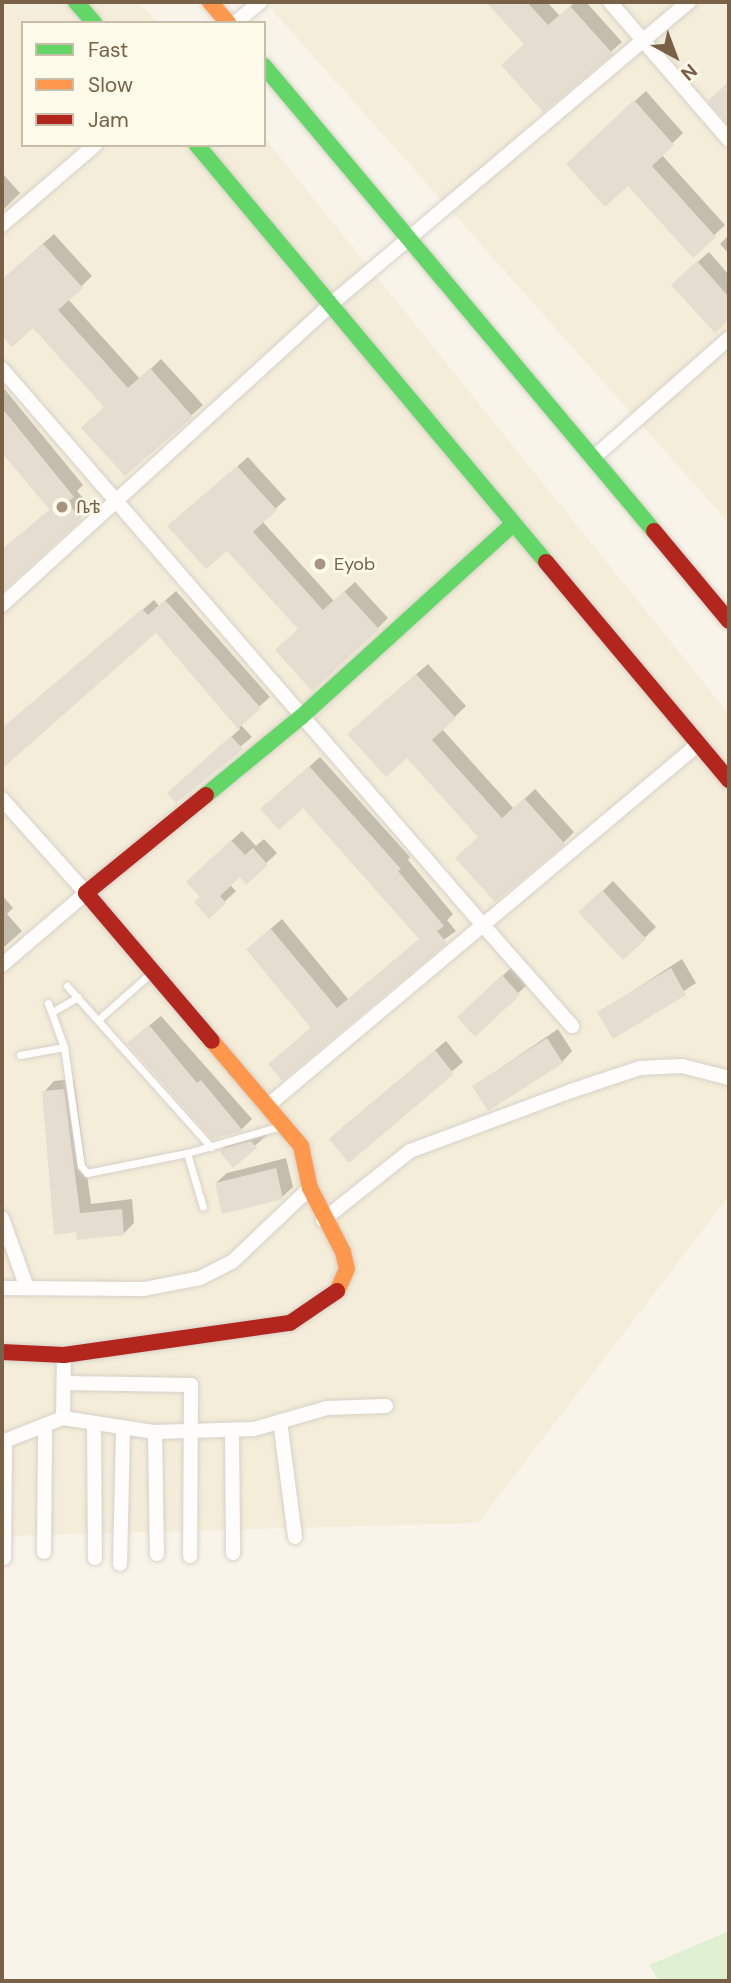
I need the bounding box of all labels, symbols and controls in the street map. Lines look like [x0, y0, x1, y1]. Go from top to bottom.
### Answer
legend [21, 21, 266, 147]
north arrow [640, 21, 710, 91]
text: Fast [88, 36, 128, 64]
text: N [676, 58, 703, 86]
text: Slow [88, 71, 133, 99]
text: Jam [88, 106, 129, 134]
place label: ቤቴ [76, 496, 100, 518]
marker: ቤቴ [54, 499, 70, 515]
place label: Eyob [334, 553, 375, 575]
marker: Eyob [312, 556, 328, 572]

